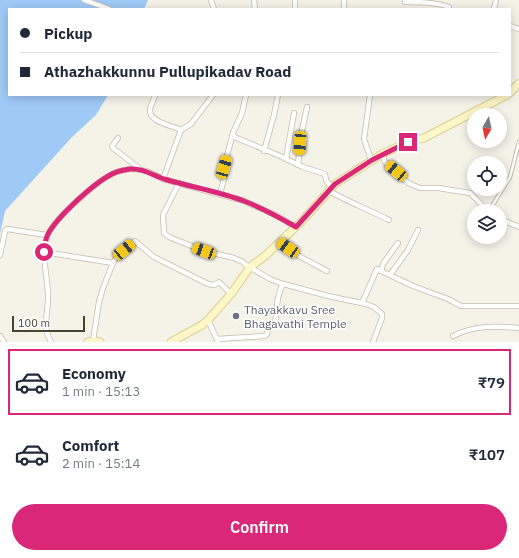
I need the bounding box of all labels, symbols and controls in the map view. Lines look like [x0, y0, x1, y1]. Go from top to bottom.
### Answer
text: Pickup [44, 24, 92, 43]
text: Athazhakkunnu Pullupikadav Road [44, 62, 291, 81]
north arrow [467, 108, 507, 148]
map controls [467, 108, 507, 244]
car [293, 131, 307, 155]
route end [399, 133, 417, 151]
car [215, 154, 233, 180]
button: locate [467, 156, 507, 196]
car [383, 159, 409, 183]
button: layers [467, 204, 507, 244]
car [275, 236, 301, 260]
car [111, 238, 137, 262]
car [191, 241, 217, 261]
route start [35, 243, 53, 261]
place label: Thayakkavu Sree Bhagavathi Temple [244, 302, 347, 331]
marker: Thayakkavu Sree Bhagavathi Temple [231, 311, 241, 321]
scale bar [12, 314, 85, 333]
text: 100 m [18, 316, 50, 330]
icon: car [14, 364, 50, 400]
text: Economy [62, 364, 126, 383]
text: ₹79 [478, 373, 505, 392]
text: 1 min · 15:13 [62, 383, 140, 400]
icon: car [14, 436, 50, 472]
text: Comfort [62, 436, 119, 455]
text: ₹107 [469, 445, 505, 464]
text: 2 min · 15:14 [62, 455, 140, 472]
button: Confirm [12, 504, 507, 550]

